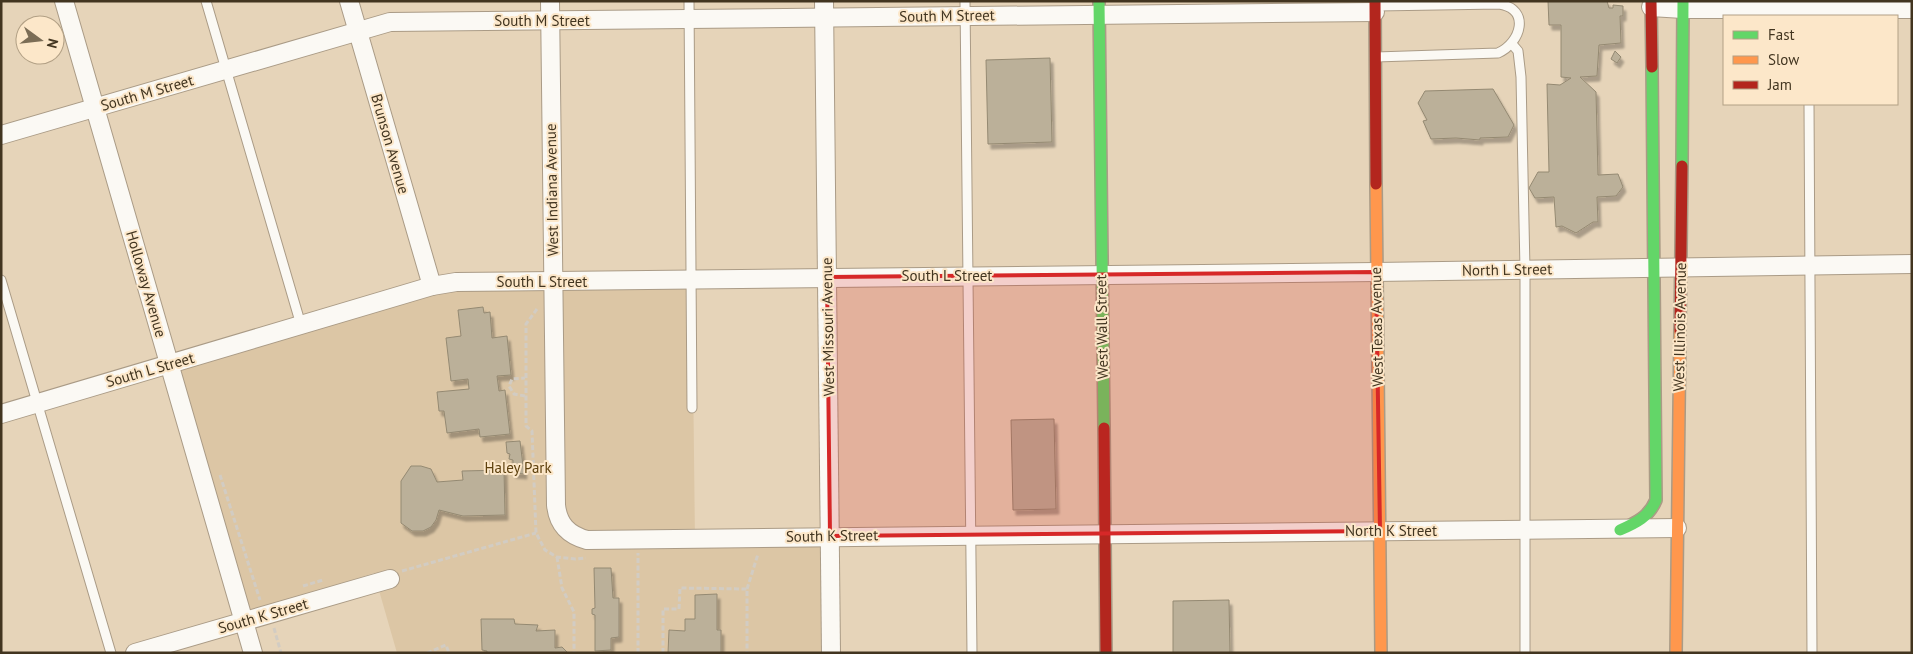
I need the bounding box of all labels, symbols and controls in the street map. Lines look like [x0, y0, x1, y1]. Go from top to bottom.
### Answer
street label: South M Street [899, 5, 995, 26]
street label: South M Street [494, 11, 590, 30]
north arrow [15, 15, 65, 65]
legend [1723, 15, 1898, 105]
text: Fast [1768, 25, 1795, 44]
text: N [43, 37, 62, 50]
text: Slow [1768, 50, 1799, 69]
street label: South M Street [98, 70, 195, 115]
text: Jam [1767, 75, 1792, 94]
street label: Brunson Avenue [367, 92, 414, 196]
street label: West Indiana Avenue [541, 123, 562, 257]
street label: Holloway Avenue [122, 228, 171, 339]
street label: West Missouri Avenue [817, 257, 838, 397]
street label: North L Street [1462, 259, 1552, 280]
street label: West Illinois Avenue [1669, 262, 1690, 392]
street label: South L Street [902, 266, 992, 285]
street label: West Texas Avenue [1366, 267, 1387, 387]
street label: South L Street [497, 272, 587, 291]
street label: West Wall Street [1091, 274, 1112, 380]
street label: South L Street [104, 348, 196, 391]
park label: Haley Park [484, 458, 552, 477]
street label: North K Street [1345, 521, 1437, 540]
street label: South K Street [786, 525, 878, 546]
street label: South K Street [216, 594, 310, 637]

